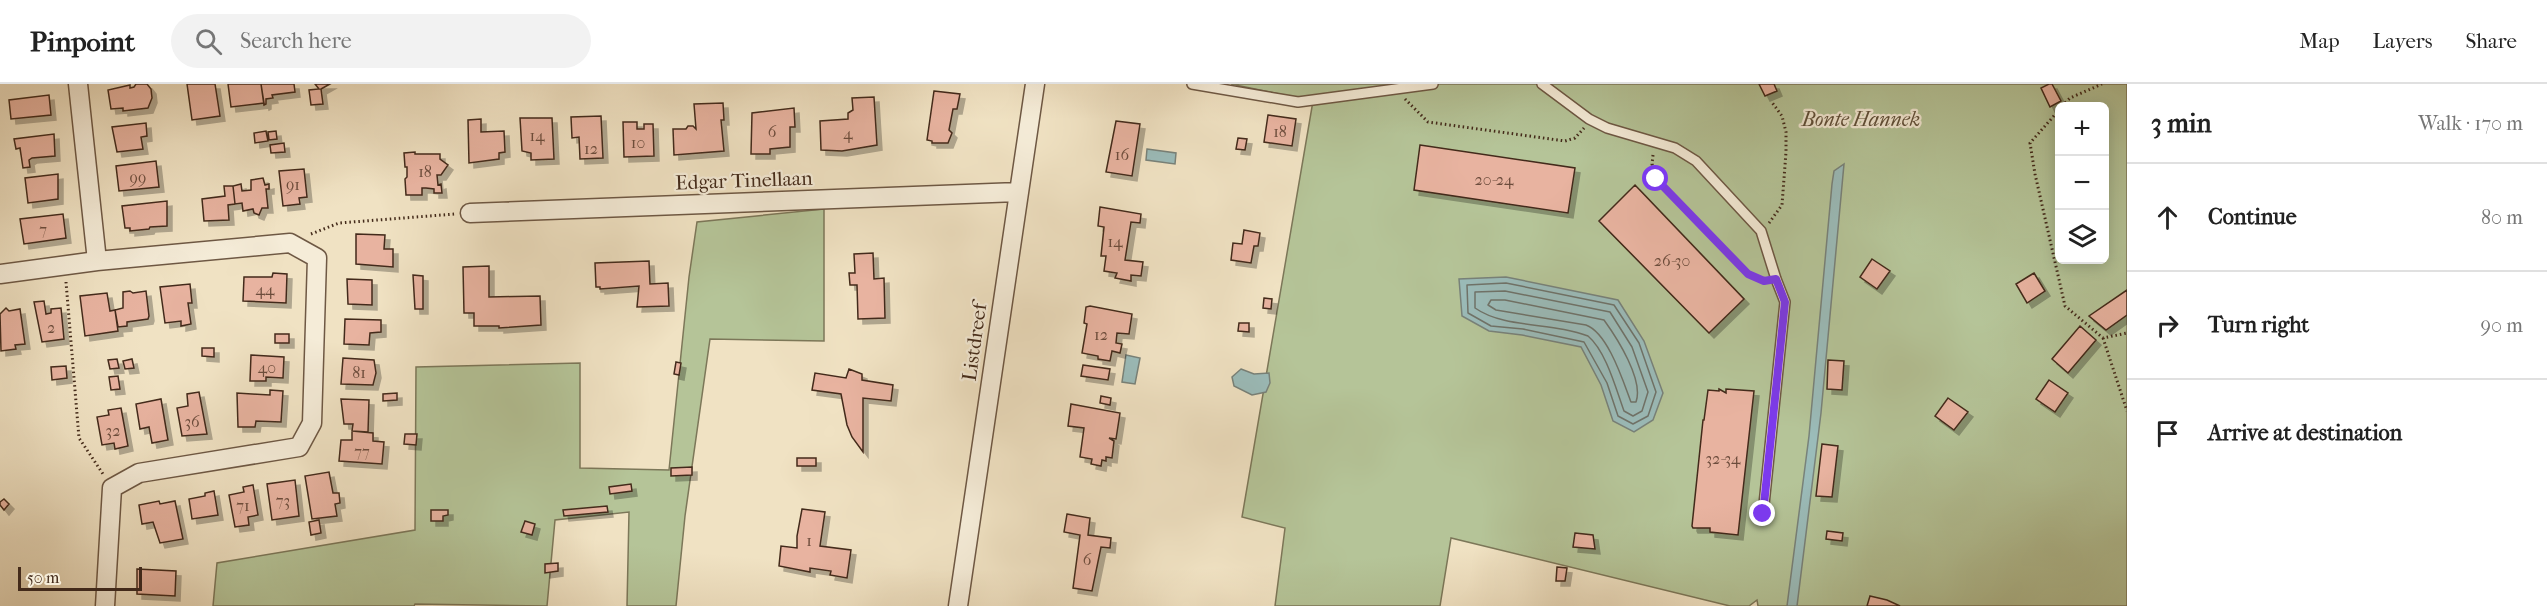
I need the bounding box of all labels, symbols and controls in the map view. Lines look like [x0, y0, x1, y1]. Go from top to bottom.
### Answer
search box [171, 14, 591, 68]
text: Pinpoint [30, 25, 135, 58]
icon: search [192, 25, 225, 58]
text: Search here [240, 28, 352, 54]
text: Map [2299, 29, 2340, 53]
text: Layers [2373, 29, 2432, 53]
text: Share [2465, 29, 2517, 53]
map controls [2055, 102, 2109, 264]
button: + [2055, 102, 2109, 156]
park label: Bonte Hannek [1801, 108, 1920, 131]
text: 3 min [2151, 108, 2212, 139]
text: Walk · 170 m [2418, 112, 2523, 135]
house number: 6 [768, 122, 777, 141]
house number: 18 [1273, 122, 1287, 141]
house number: 4 [843, 124, 853, 143]
house number: 14 [529, 126, 545, 145]
house number: 10 [631, 133, 645, 152]
house number: 12 [584, 139, 598, 158]
house number: 16 [1115, 145, 1129, 164]
button: − [2055, 156, 2109, 210]
house number: 18 [418, 162, 432, 181]
route start [1642, 165, 1668, 191]
street label: Edgar Tinellaan [675, 167, 813, 194]
house number: 99 [130, 168, 146, 187]
house number: 20-24 [1475, 170, 1514, 189]
house number: 91 [286, 175, 300, 194]
icon: ahead [2151, 201, 2184, 234]
text: Continue [2208, 204, 2297, 230]
text: 80 m [2481, 206, 2523, 229]
button: layers [2055, 210, 2109, 264]
house number: 7 [39, 220, 47, 239]
house number: 14 [1107, 232, 1123, 251]
house number: 26-30 [1654, 251, 1690, 270]
house number: 44 [256, 280, 275, 299]
street label: Listdreef [958, 297, 992, 382]
icon: right [2151, 309, 2184, 342]
text: Turn right [2208, 312, 2309, 338]
text: 90 m [2481, 314, 2523, 337]
house number: 2 [47, 318, 55, 337]
house number: 12 [1094, 325, 1108, 344]
house number: 40 [258, 358, 276, 377]
house number: 81 [352, 363, 366, 382]
house number: 36 [184, 412, 200, 431]
icon: arrive [2151, 417, 2184, 450]
text: Arrive at destination [2208, 420, 2402, 446]
house number: 32 [106, 421, 120, 440]
house number: 77 [354, 442, 370, 461]
house number: 32-34 [1706, 449, 1741, 468]
house number: 73 [276, 491, 290, 510]
house number: 71 [236, 496, 250, 515]
route end [1749, 500, 1775, 526]
house number: 1 [806, 531, 812, 550]
house number: 6 [1083, 550, 1092, 569]
scale bar [18, 564, 142, 592]
text: 50 m [27, 568, 59, 587]

